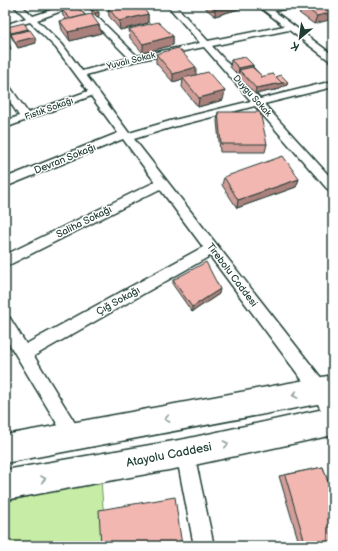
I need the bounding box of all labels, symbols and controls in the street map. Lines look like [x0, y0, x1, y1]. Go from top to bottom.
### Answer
north arrow [280, 18, 320, 58]
text: K [289, 39, 302, 54]
street label: Yuvalı Sokak [105, 49, 157, 73]
street label: Duygu Sokak [230, 73, 274, 119]
street label: Fıstık Sokağı [23, 95, 75, 123]
street label: Devran Sokağı [32, 141, 98, 177]
street label: Saliha Sokağı [54, 203, 114, 241]
street label: Tirebolu Caddesi [204, 241, 260, 309]
street label: Çığ Sokağı [94, 284, 142, 318]
one-way arrow [292, 390, 298, 399]
one-way arrow [164, 414, 170, 423]
street label: Atayolu Caddesi [125, 439, 213, 471]
one-way arrow [223, 441, 229, 449]
one-way arrow [40, 475, 47, 483]

